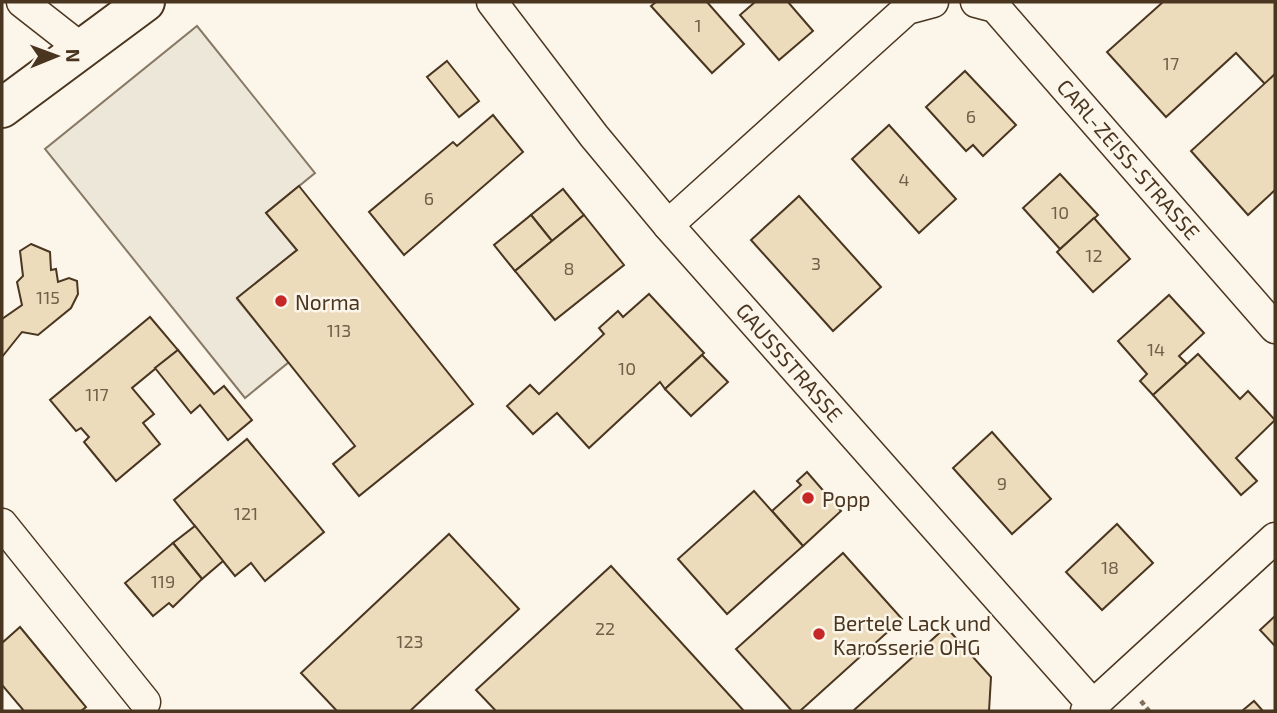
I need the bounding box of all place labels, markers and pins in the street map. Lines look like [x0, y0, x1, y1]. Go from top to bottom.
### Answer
place label: Norma [295, 289, 360, 314]
marker: Norma [273, 293, 289, 309]
place label: Popp [822, 486, 871, 511]
marker: Popp [800, 490, 816, 506]
place label: Bertele Lack und Karosserie OHG [833, 610, 991, 659]
marker: Bertele Lack und Karosserie OHG [811, 626, 827, 642]

